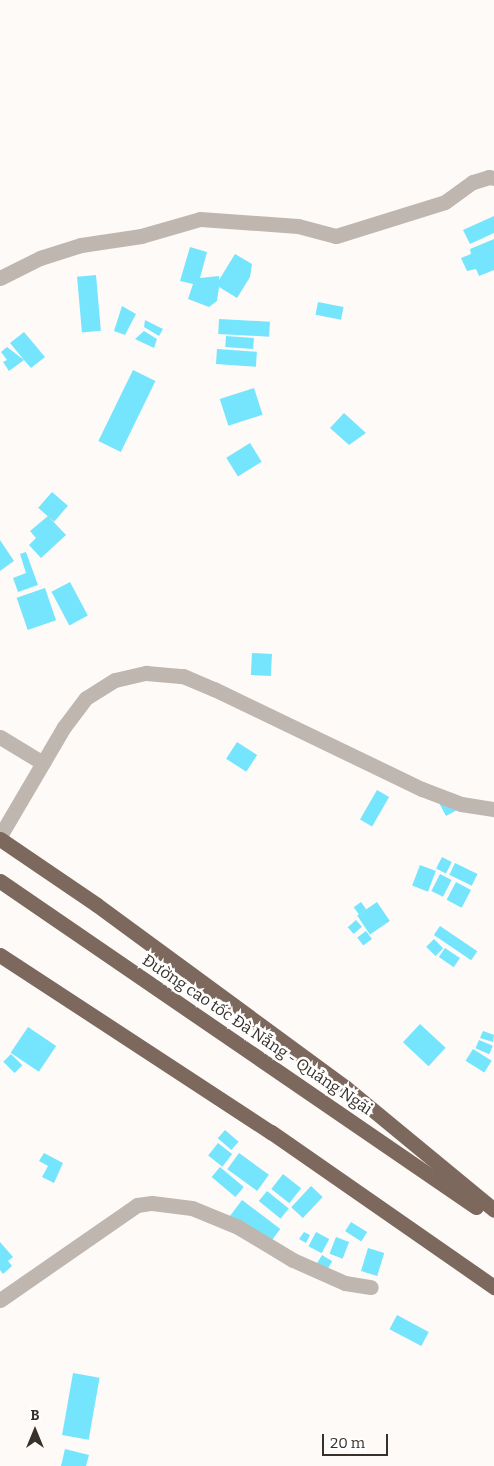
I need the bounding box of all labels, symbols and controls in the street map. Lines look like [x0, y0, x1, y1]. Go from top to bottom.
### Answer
street label: Đường cao tốc Đà Nẵng - Quảng Ngãi [139, 951, 375, 1119]
north arrow [10, 1406, 60, 1456]
text: B [30, 1407, 40, 1424]
scale bar [324, 1424, 390, 1456]
text: 20 m [330, 1434, 365, 1452]

